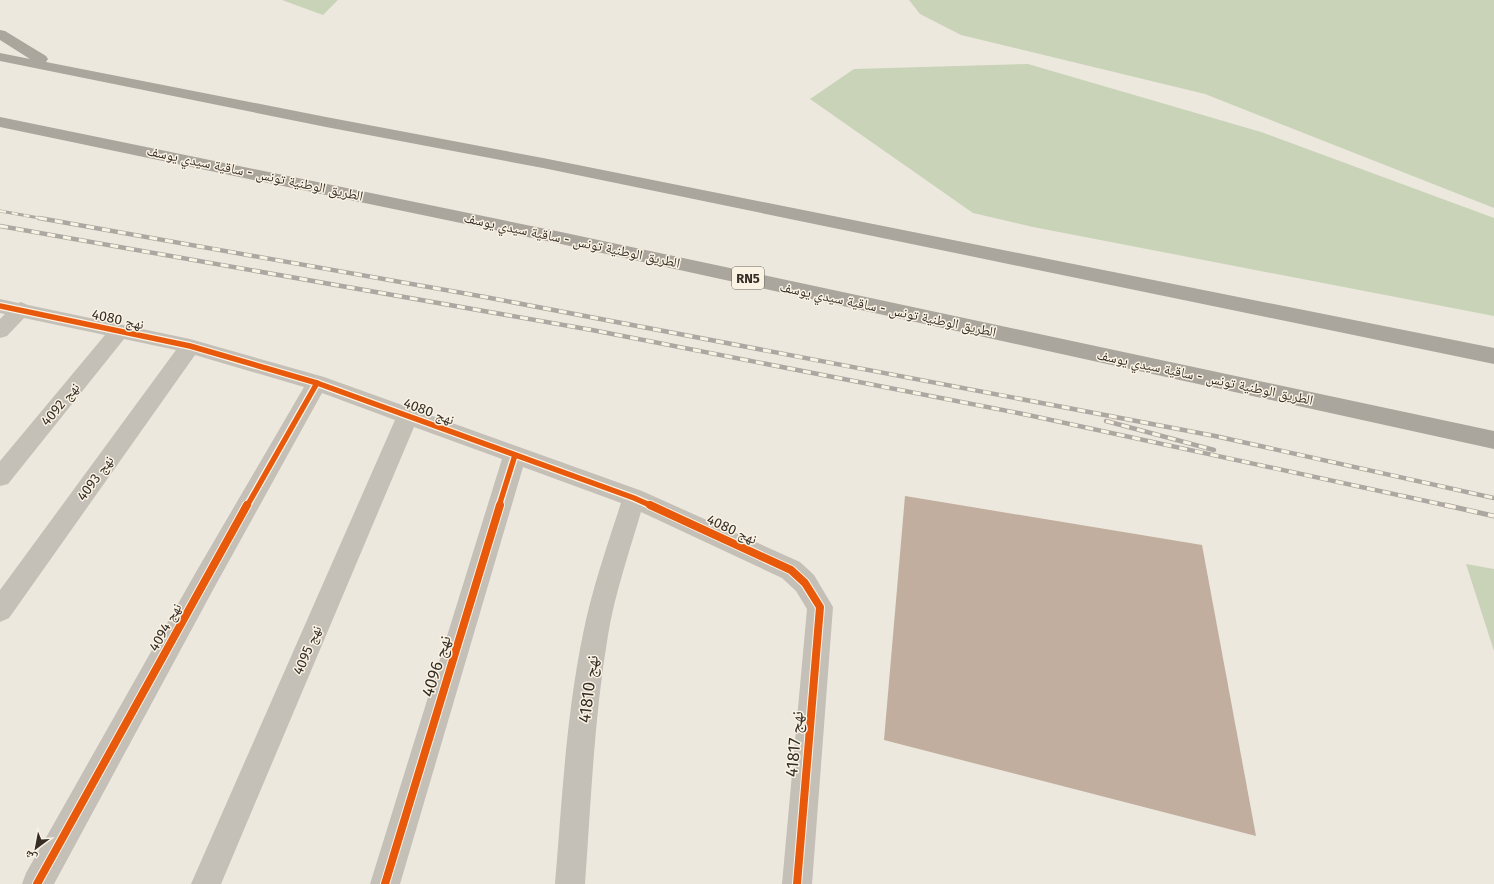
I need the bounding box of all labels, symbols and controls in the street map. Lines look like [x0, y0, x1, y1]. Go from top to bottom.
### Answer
street label: الطريق الوطنية تونس - ساقية سيدي يوسف [145, 142, 365, 207]
street label: الطريق الوطنية تونس - ساقية سيدي يوسف [462, 209, 682, 274]
road number: RN5 [732, 267, 764, 289]
street label: الطريق الوطنية تونس - ساقية سيدي يوسف [778, 278, 998, 343]
street label: نهج 4080 [90, 306, 146, 334]
street label: الطريق الوطنية تونس - ساقية سيدي يوسف [1095, 346, 1315, 411]
street label: نهج 4092 [37, 379, 84, 430]
street label: نهج 4080 [401, 394, 457, 430]
street label: نهج 4093 [73, 452, 118, 505]
street label: نهج 4080 [704, 511, 760, 549]
street label: نهج 4094 [145, 600, 186, 655]
street label: نهج 4095 [290, 623, 326, 678]
street label: نهج 4096 [417, 633, 457, 700]
street label: نهج 41810 [574, 654, 604, 724]
street label: نهج 41817 [781, 710, 809, 778]
north arrow [16, 828, 56, 868]
text: ش [22, 846, 40, 865]

